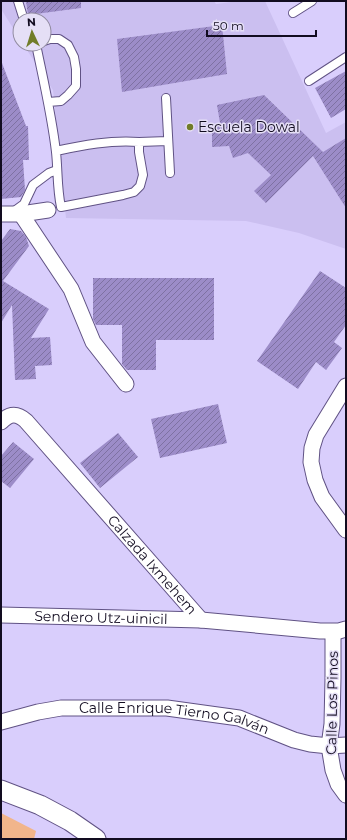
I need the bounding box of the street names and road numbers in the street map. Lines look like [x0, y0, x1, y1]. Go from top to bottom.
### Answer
street label: Calzada Ixmehem [104, 511, 201, 618]
street label: Sendero Utz-uinicil [34, 607, 168, 628]
street label: Calle Los Pinos [322, 651, 342, 755]
street label: Calle Enrique Tierno Galván [79, 699, 272, 738]

